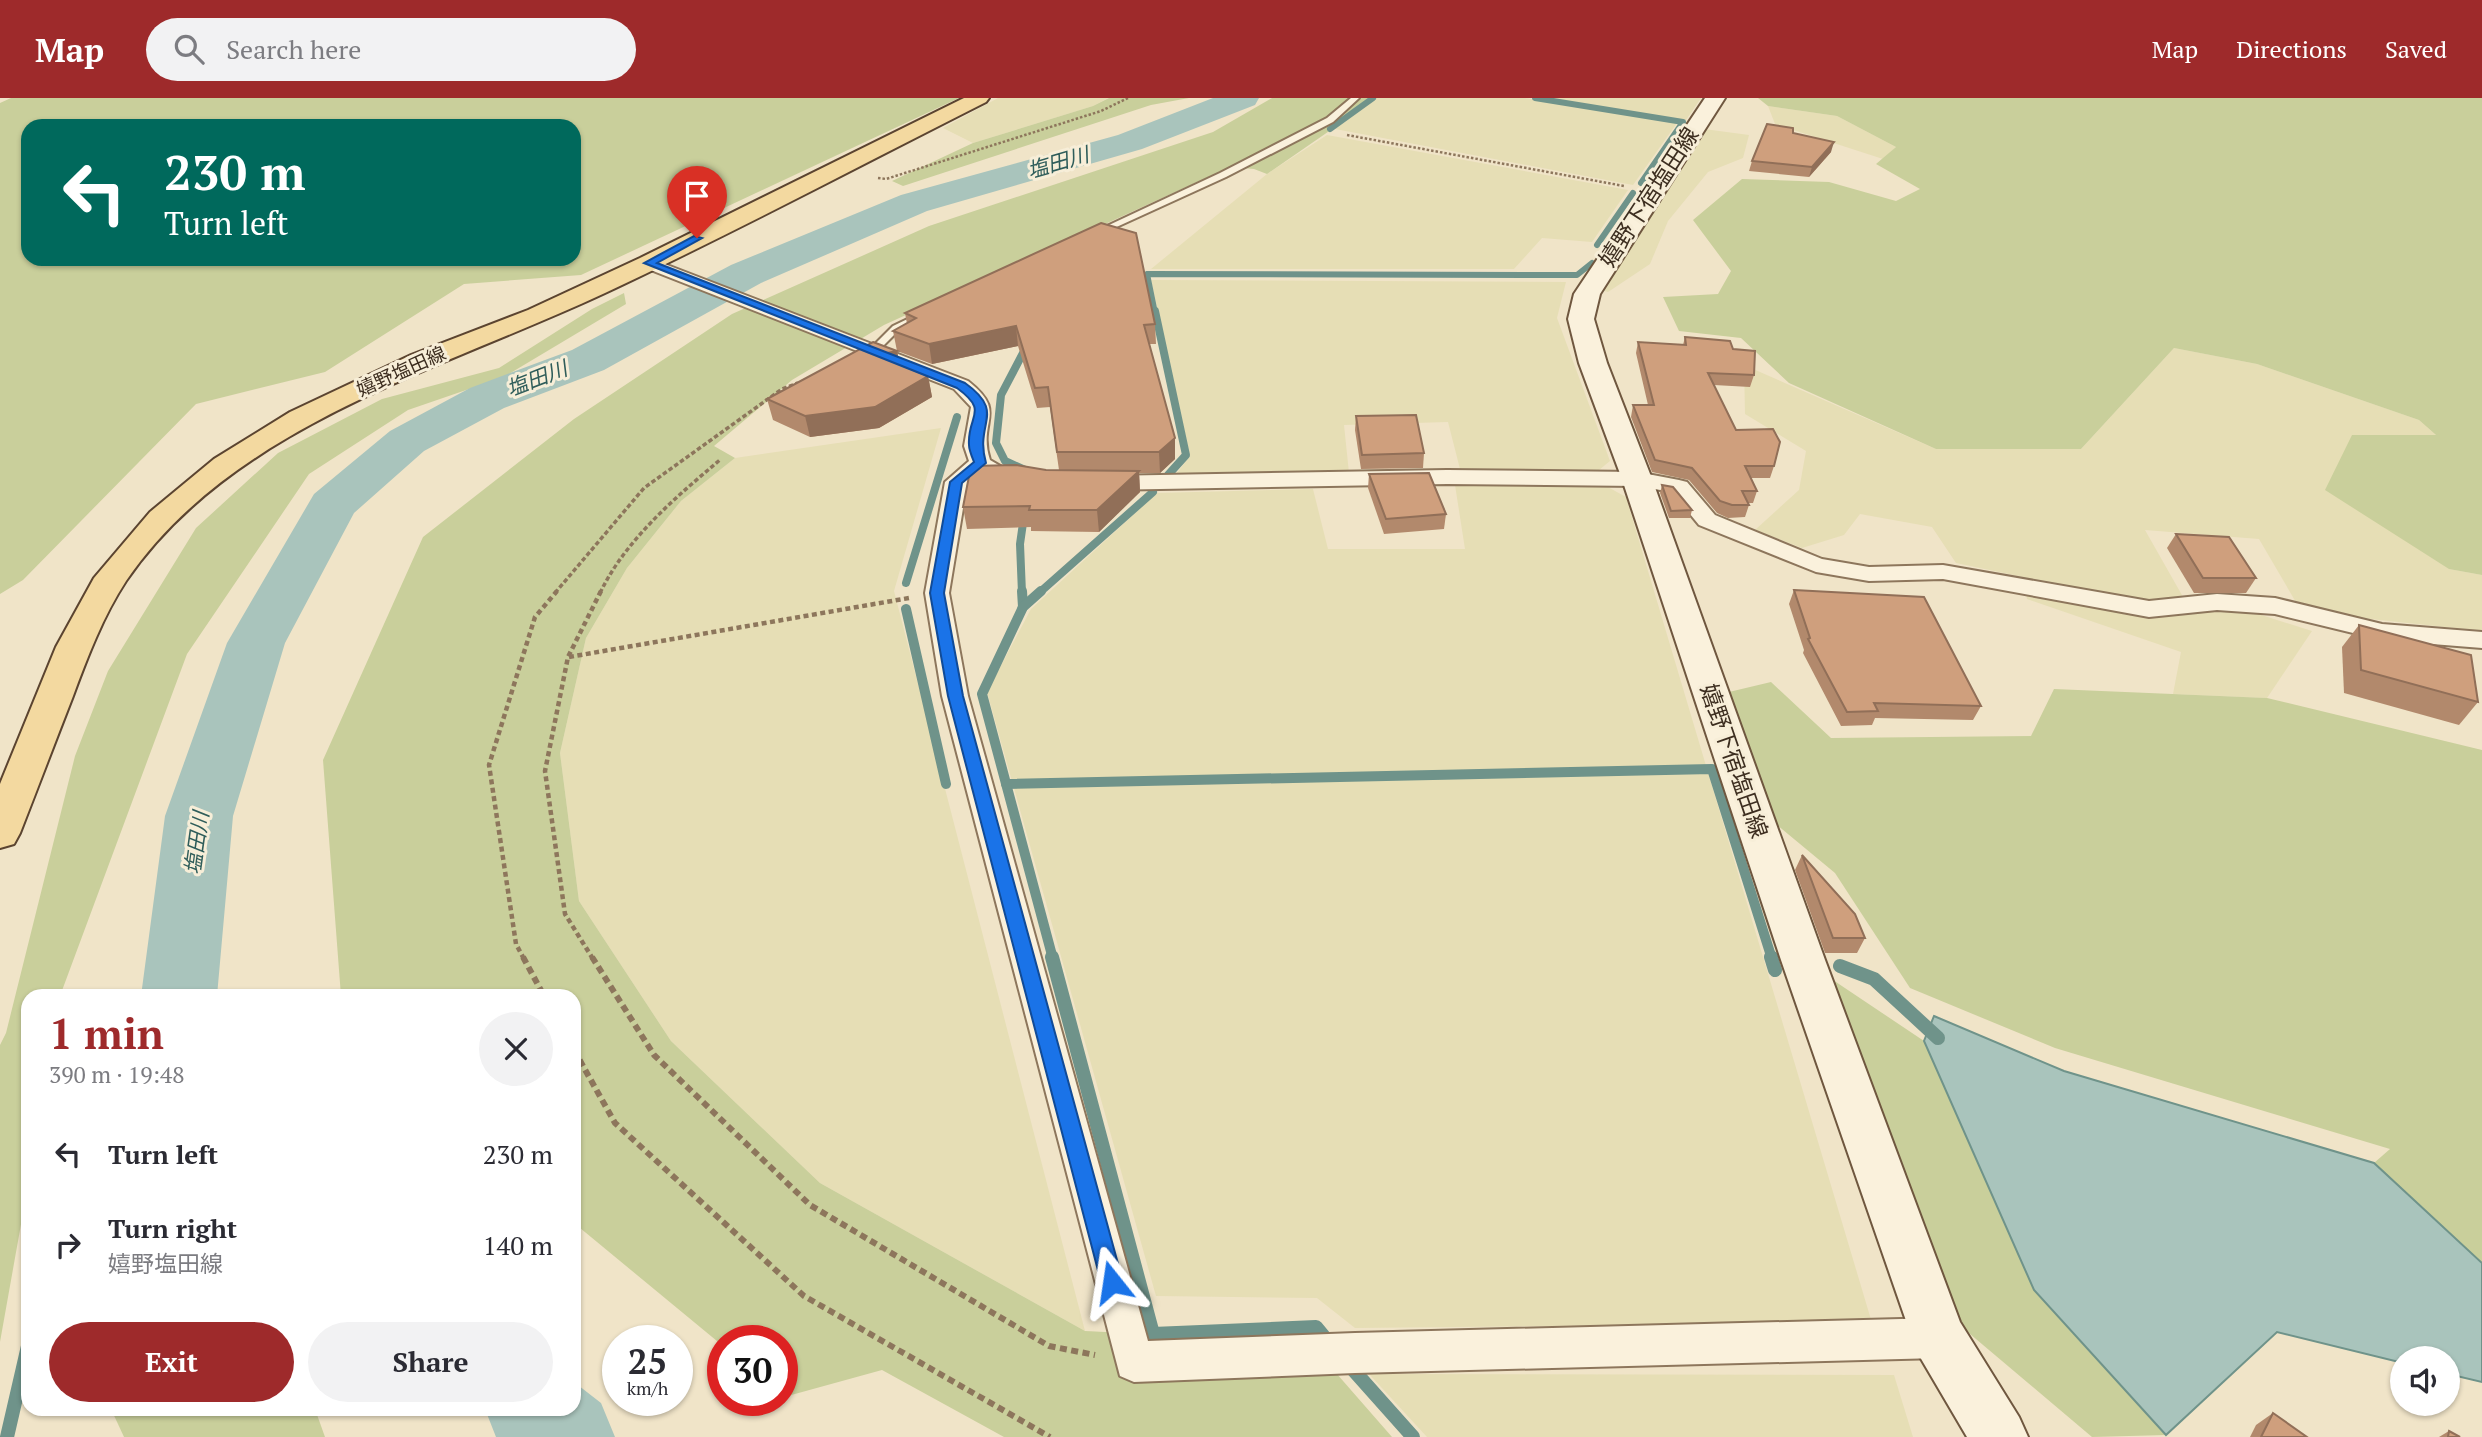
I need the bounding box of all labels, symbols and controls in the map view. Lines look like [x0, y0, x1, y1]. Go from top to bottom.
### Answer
search box [146, 18, 636, 81]
text: Map [35, 28, 104, 71]
icon: search [170, 30, 208, 68]
text: Search here [226, 32, 361, 66]
text: Map [2152, 33, 2198, 65]
text: Directions [2236, 33, 2347, 65]
text: Saved [2385, 33, 2447, 65]
street label: 嬉野下宿塩田線 [1592, 121, 1705, 273]
text: 230 m [164, 139, 306, 204]
water label: 塩田川 [1024, 139, 1094, 184]
icon: left [49, 147, 140, 238]
pin [667, 166, 727, 238]
icon: arrive [678, 177, 716, 215]
text: Turn left [164, 202, 288, 244]
street label: 嬉野塩田線 [352, 340, 449, 401]
water label: 塩田川 [502, 353, 573, 402]
street label: 嬉野下宿塩田線 [1694, 680, 1775, 842]
water label: 塩田川 [178, 808, 215, 876]
text: 1 min [49, 1005, 164, 1061]
button: close [479, 1012, 553, 1086]
text: 390 m · 19:48 [49, 1059, 184, 1090]
icon: left [49, 1135, 87, 1173]
text: Turn left [108, 1137, 218, 1171]
text: 230 m [483, 1137, 553, 1171]
text: Turn right [108, 1211, 237, 1245]
icon: right [49, 1226, 87, 1264]
text: 140 m [483, 1228, 553, 1262]
position arrow [1075, 1245, 1149, 1319]
text: 嬉野塩田線 [108, 1248, 223, 1279]
button: Exit [49, 1322, 294, 1402]
button: Share [308, 1322, 553, 1402]
speed limit sign: 30 [707, 1325, 798, 1416]
text: 25 [628, 1338, 667, 1384]
map controls [2390, 1346, 2460, 1416]
button: sound [2390, 1346, 2460, 1416]
text: km/h [627, 1376, 668, 1400]

